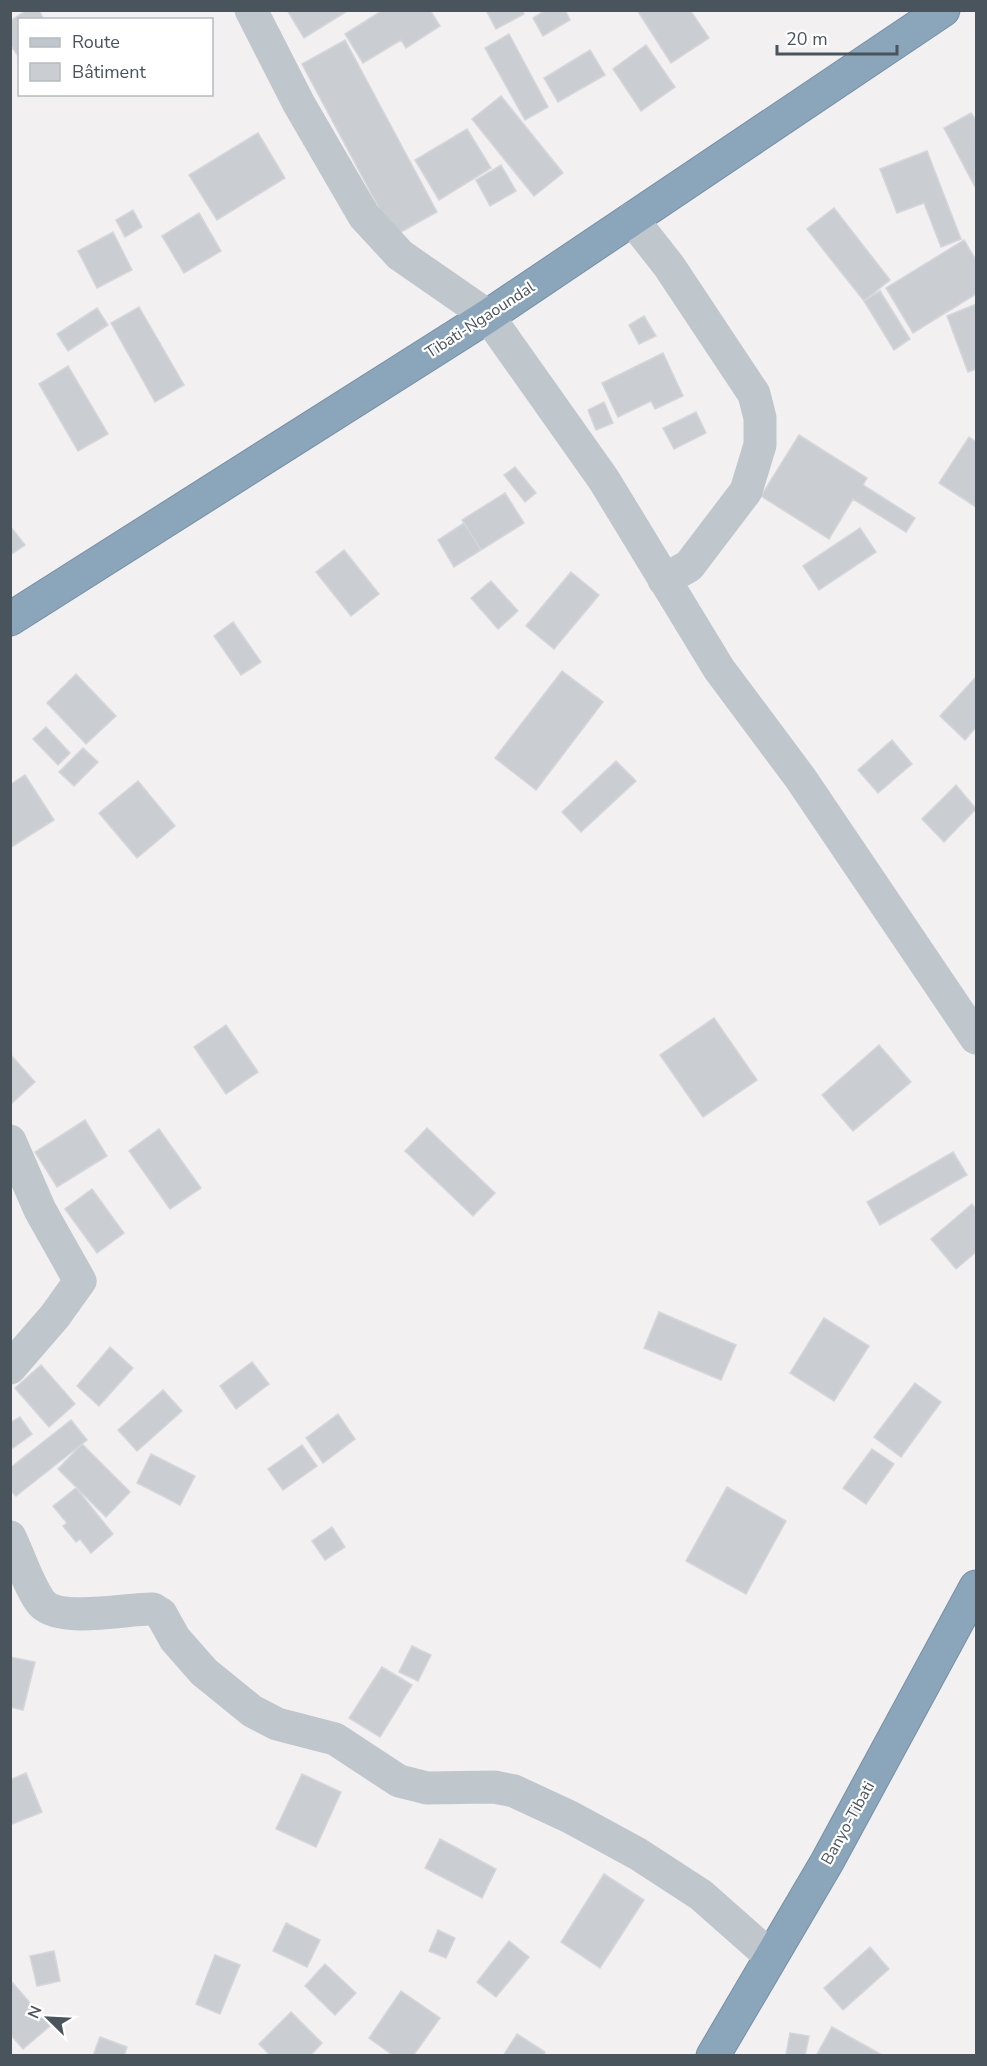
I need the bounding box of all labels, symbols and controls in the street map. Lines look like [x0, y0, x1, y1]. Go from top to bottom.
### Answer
legend [18, 18, 213, 96]
scale bar [777, 18, 897, 56]
text: 20 m [786, 27, 828, 51]
text: Route [72, 30, 120, 54]
text: Bâtiment [72, 60, 146, 84]
street label: Tibati-Ngaoundal [421, 276, 539, 364]
street label: Banyo-Tibati [816, 1777, 880, 1869]
north arrow [18, 1988, 78, 2048]
text: N [23, 2002, 48, 2022]

